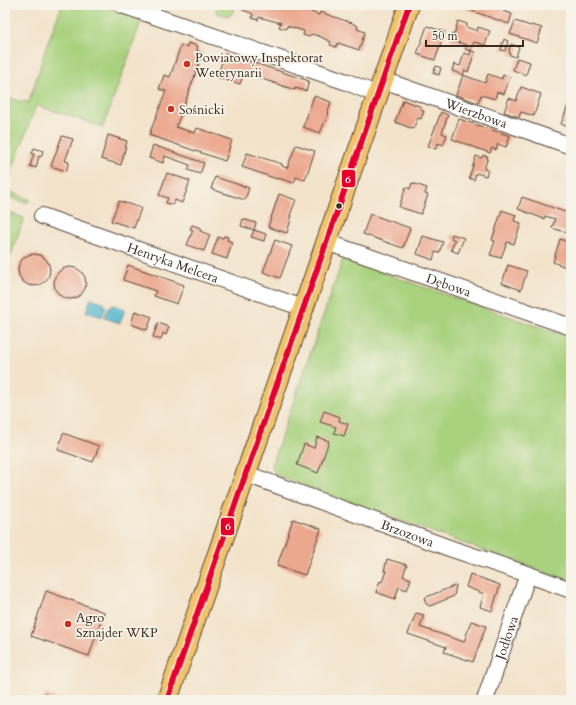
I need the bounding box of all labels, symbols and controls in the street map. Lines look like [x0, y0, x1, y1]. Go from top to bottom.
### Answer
scale bar [426, 22, 523, 48]
text: 50 m [432, 28, 459, 44]
place label: Powiatowy Inspektorat Weterynarii [194, 49, 323, 82]
marker: Powiatowy Inspektorat Weterynarii [182, 59, 192, 69]
street label: Wierzbowa [442, 94, 510, 133]
place label: Sośnicki [179, 101, 225, 119]
marker: Sośnicki [166, 104, 176, 114]
line badge: 6 [341, 169, 356, 188]
text: 6 [345, 172, 351, 187]
unlabelled marker [334, 201, 344, 211]
street label: Henryka Melcera [125, 239, 221, 288]
street label: Dębowa [424, 269, 474, 302]
street label: Brzozowa [378, 516, 437, 552]
line badge: 6 [220, 517, 235, 536]
text: 6 [225, 519, 231, 534]
place label: Agro Sznajder WKP [76, 609, 158, 642]
street label: Jodłowa [491, 613, 523, 664]
marker: Agro Sznajder WKP [63, 619, 73, 629]

